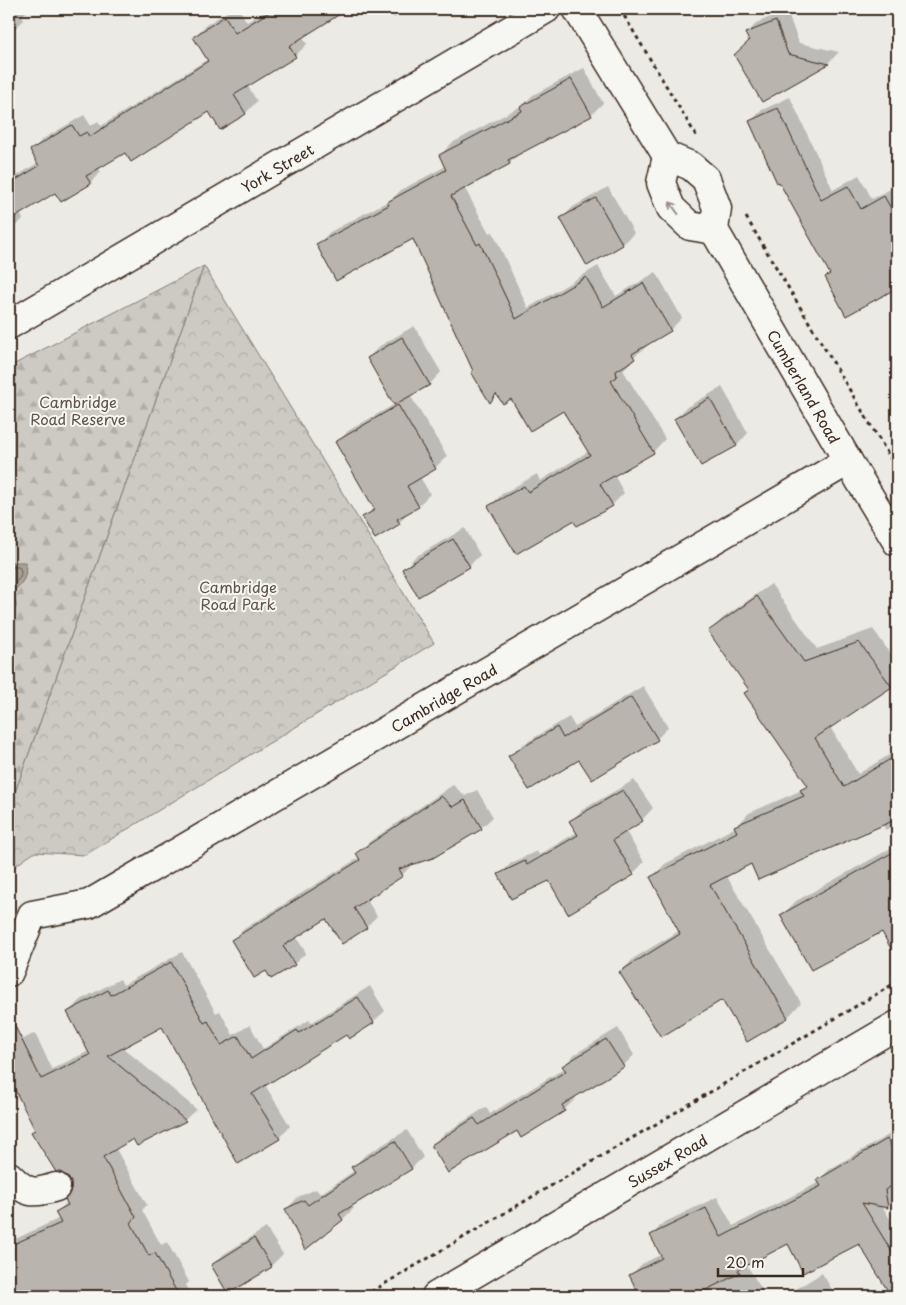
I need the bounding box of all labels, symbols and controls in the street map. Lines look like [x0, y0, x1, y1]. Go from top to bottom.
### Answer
street label: York Street [236, 137, 318, 198]
one-way arrow [669, 202, 680, 215]
street label: Cumberland Road [762, 325, 847, 448]
park label: Cambridge Road Reserve [30, 390, 126, 430]
park label: Cambridge Road Park [199, 575, 277, 615]
street label: Cambridge Road [386, 657, 501, 737]
street label: Sussex Road [623, 1128, 711, 1193]
scale bar [718, 1245, 804, 1277]
text: 20 m [726, 1250, 765, 1273]

